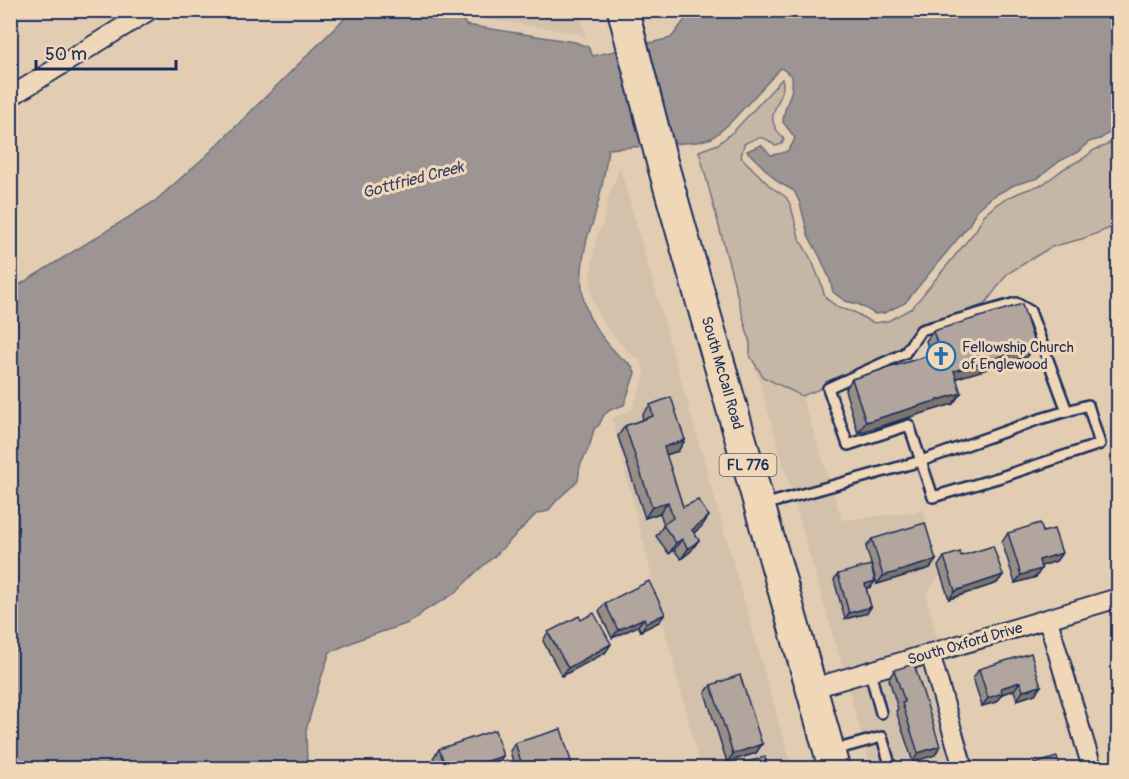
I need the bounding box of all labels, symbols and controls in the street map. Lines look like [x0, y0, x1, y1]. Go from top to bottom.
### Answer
scale bar [36, 33, 176, 71]
text: 50 m [45, 43, 87, 66]
water label: Gottfried Creek [360, 157, 467, 203]
street label: South McCall Road [697, 314, 747, 432]
place label: Fellowship Church of Englewood [962, 338, 1074, 374]
church icon: Fellowship Church of Englewood [925, 340, 957, 372]
road number: FL 776 [720, 454, 777, 476]
street label: South Oxford Drive [905, 618, 1025, 669]

